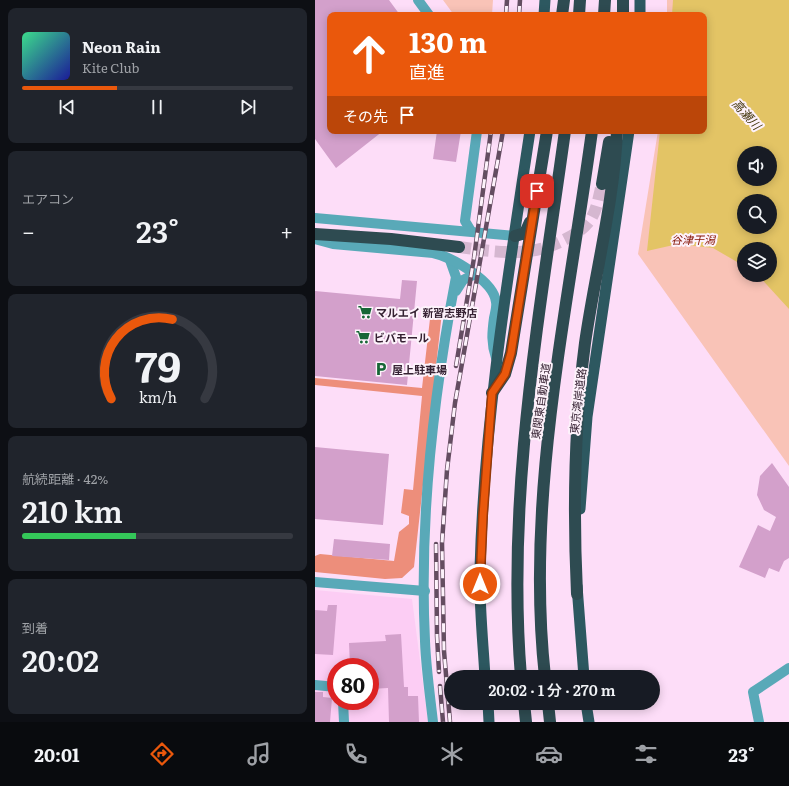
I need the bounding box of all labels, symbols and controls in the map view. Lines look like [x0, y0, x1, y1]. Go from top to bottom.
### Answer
text: 130 m [409, 20, 487, 62]
icon: ahead [343, 28, 395, 80]
text: Neon Rain [82, 35, 161, 58]
text: Kite Club [82, 58, 139, 77]
text: 直進 [409, 58, 445, 85]
water label: 高瀬川 [728, 95, 767, 135]
icon: previous [56, 96, 78, 118]
icon: pause [146, 96, 168, 118]
icon: next [237, 96, 259, 118]
text: その先 [343, 104, 388, 127]
icon: arrive [396, 104, 418, 126]
map controls [737, 146, 777, 282]
button: sound [737, 146, 777, 186]
pin [520, 174, 554, 208]
icon: arrive [526, 180, 548, 202]
text: エアコン [22, 189, 74, 208]
button: search [737, 194, 777, 234]
text: 23° [136, 208, 179, 252]
text: − [22, 214, 35, 247]
text: + [280, 214, 293, 247]
park label: 谷津干潟 [671, 231, 717, 247]
button: layers [737, 242, 777, 282]
supermarket icon: マルエイ 新習志野店 [357, 304, 373, 320]
place label: マルエイ 新習志野店 [376, 304, 477, 320]
supermarket icon: ビバモール [355, 329, 371, 345]
place label: ビバモール [374, 329, 429, 345]
text: 79 [134, 333, 181, 395]
parking icon: 屋上駐車場 [373, 361, 389, 377]
place label: 屋上駐車場 [392, 361, 447, 377]
street label: 東関東自動車道 [527, 362, 553, 440]
street label: 東京湾岸道路 [565, 367, 589, 435]
text: km/h [138, 386, 177, 407]
text: 航続距離 · 42% [22, 469, 108, 488]
text: 210 km [22, 488, 123, 532]
position arrow [459, 563, 501, 605]
text: 到着 [22, 618, 48, 637]
text: 20:02 [22, 637, 99, 681]
speed limit sign: 80 [327, 658, 379, 710]
text: 20:02 · 1 分 · 270 m [488, 678, 616, 701]
icon: directions [148, 740, 176, 768]
icon: music [245, 740, 273, 768]
icon: phone [342, 740, 370, 768]
icon: climate [438, 740, 466, 768]
icon: car [535, 740, 563, 768]
icon: filters [632, 740, 660, 768]
text: 20:01 [34, 741, 80, 768]
text: 23° [728, 741, 755, 768]

